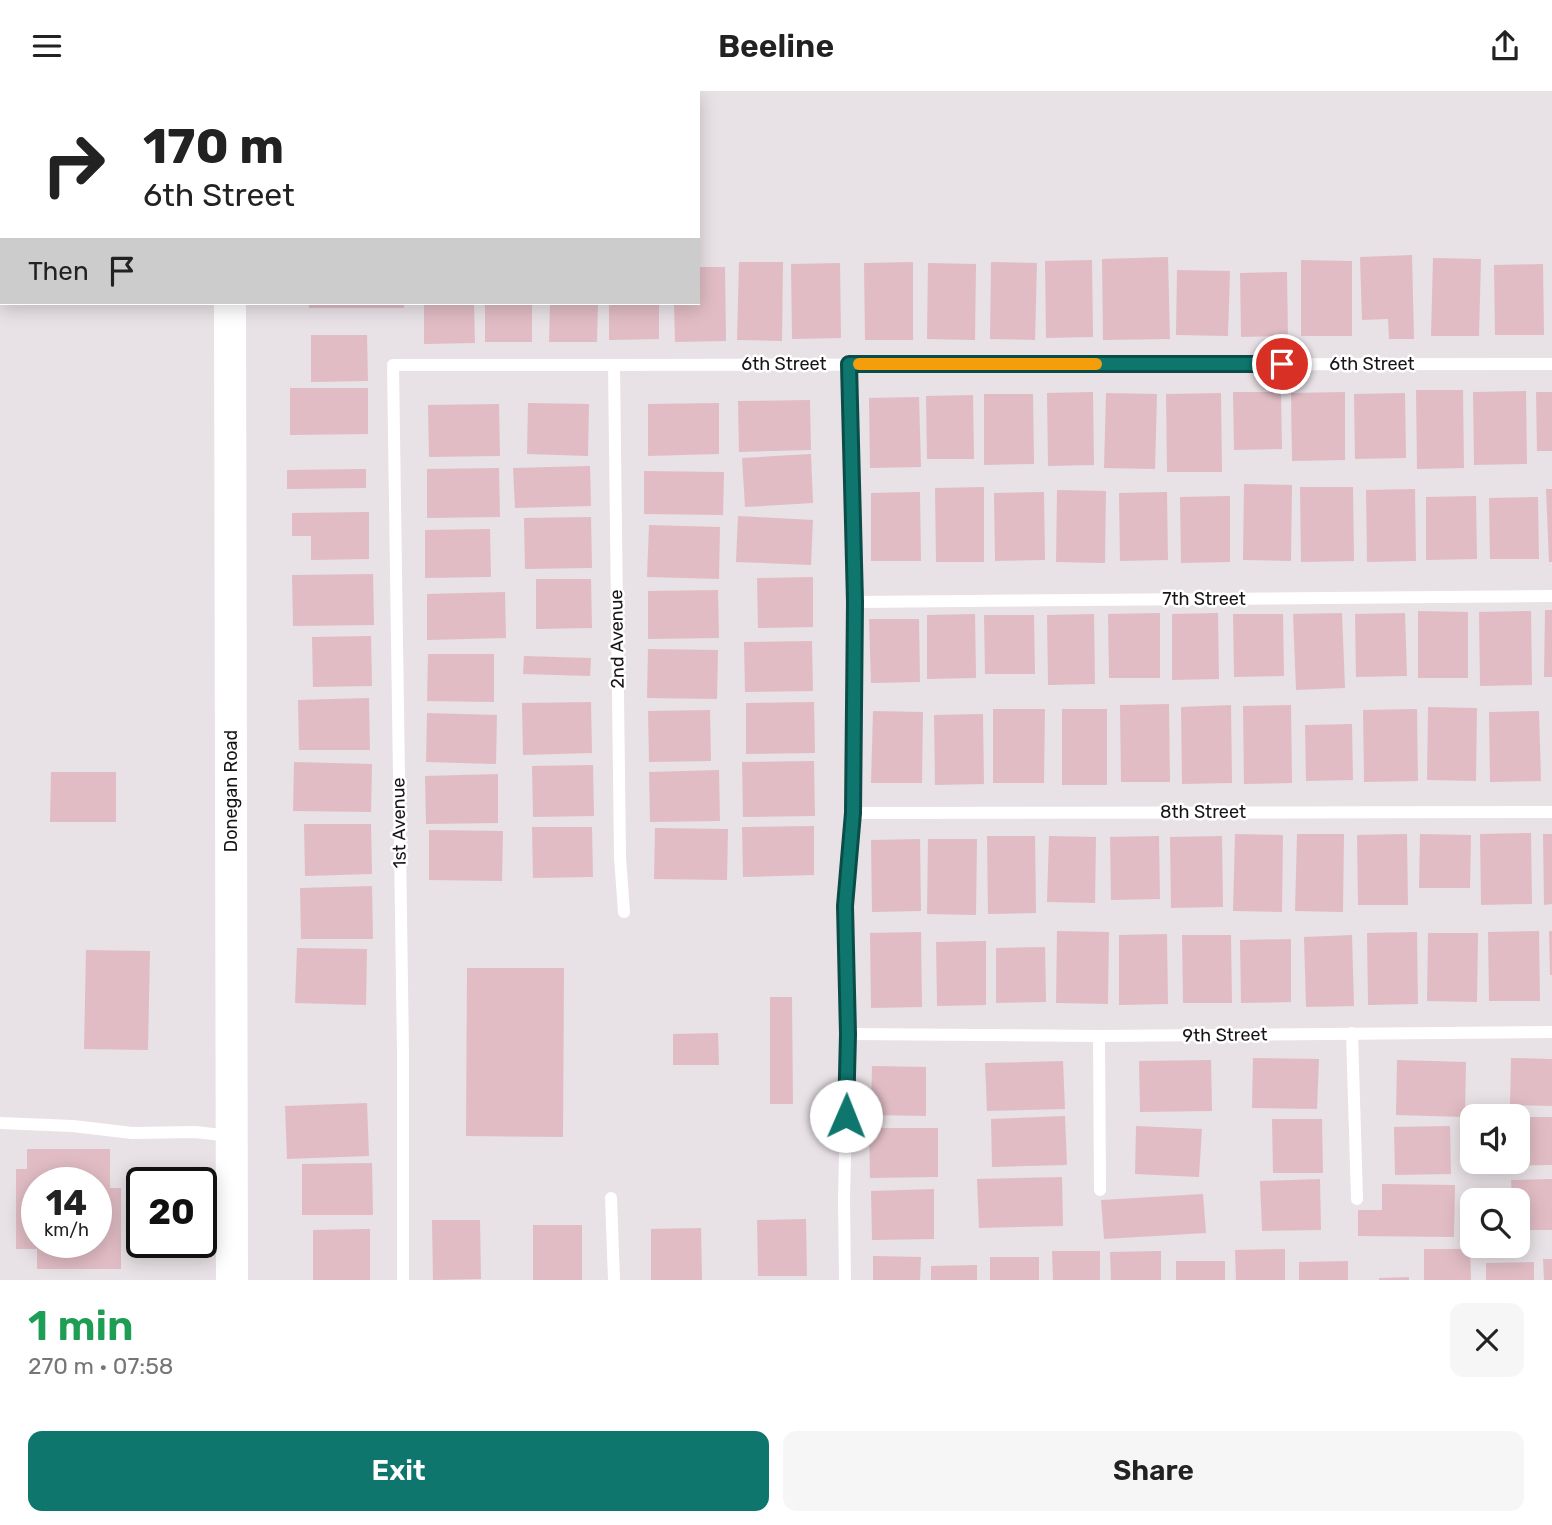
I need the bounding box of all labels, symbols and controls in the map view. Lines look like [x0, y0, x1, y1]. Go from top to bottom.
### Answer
icon: menu [28, 27, 66, 65]
text: Beeline [718, 27, 834, 65]
icon: share [1486, 27, 1524, 65]
text: 170 m [143, 117, 284, 175]
icon: right [28, 119, 119, 210]
text: 6th Street [143, 176, 295, 214]
icon: arrive [103, 252, 141, 290]
text: Then [28, 256, 89, 287]
pin [1252, 334, 1312, 394]
icon: arrive [1263, 345, 1301, 383]
street label: 6th Street [741, 353, 827, 375]
street label: 6th Street [1329, 353, 1415, 375]
street label: 7th Street [1162, 588, 1246, 610]
street label: 2nd Avenue [605, 589, 629, 689]
street label: Donegan Road [220, 730, 242, 852]
street label: 1st Avenue [387, 777, 411, 869]
street label: 8th Street [1160, 801, 1246, 823]
street label: 9th Street [1182, 1023, 1268, 1047]
position arrow [809, 1079, 883, 1153]
map controls [1460, 1104, 1530, 1258]
button: sound [1460, 1104, 1530, 1174]
speed limit sign: 20 [126, 1167, 217, 1258]
text: 14 [46, 1182, 87, 1224]
button: search [1460, 1188, 1530, 1258]
text: km/h [44, 1219, 89, 1241]
text: 1 min [28, 1301, 134, 1351]
button: close [1450, 1303, 1524, 1377]
text: 270 m · 07:58 [28, 1352, 173, 1380]
button: Exit [28, 1431, 769, 1511]
button: Share [783, 1431, 1524, 1511]

